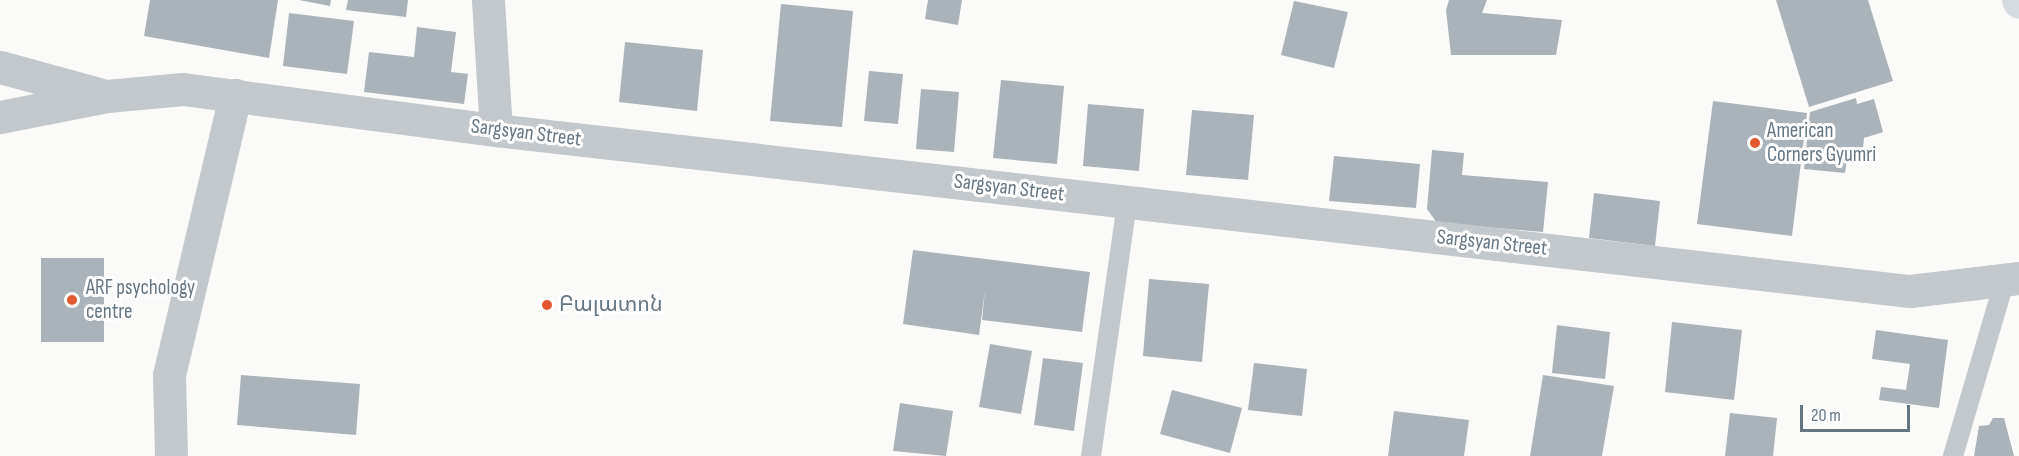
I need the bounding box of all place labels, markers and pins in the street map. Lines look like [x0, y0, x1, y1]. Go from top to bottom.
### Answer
place label: American Corners Gyumri [1767, 118, 1876, 168]
marker: American Corners Gyumri [1748, 136, 1762, 150]
place label: ARF psychology centre [86, 275, 195, 325]
marker: ARF psychology centre [63, 291, 81, 309]
place label: Բալատոն [559, 292, 662, 318]
marker: Բալատոն [540, 298, 554, 312]

